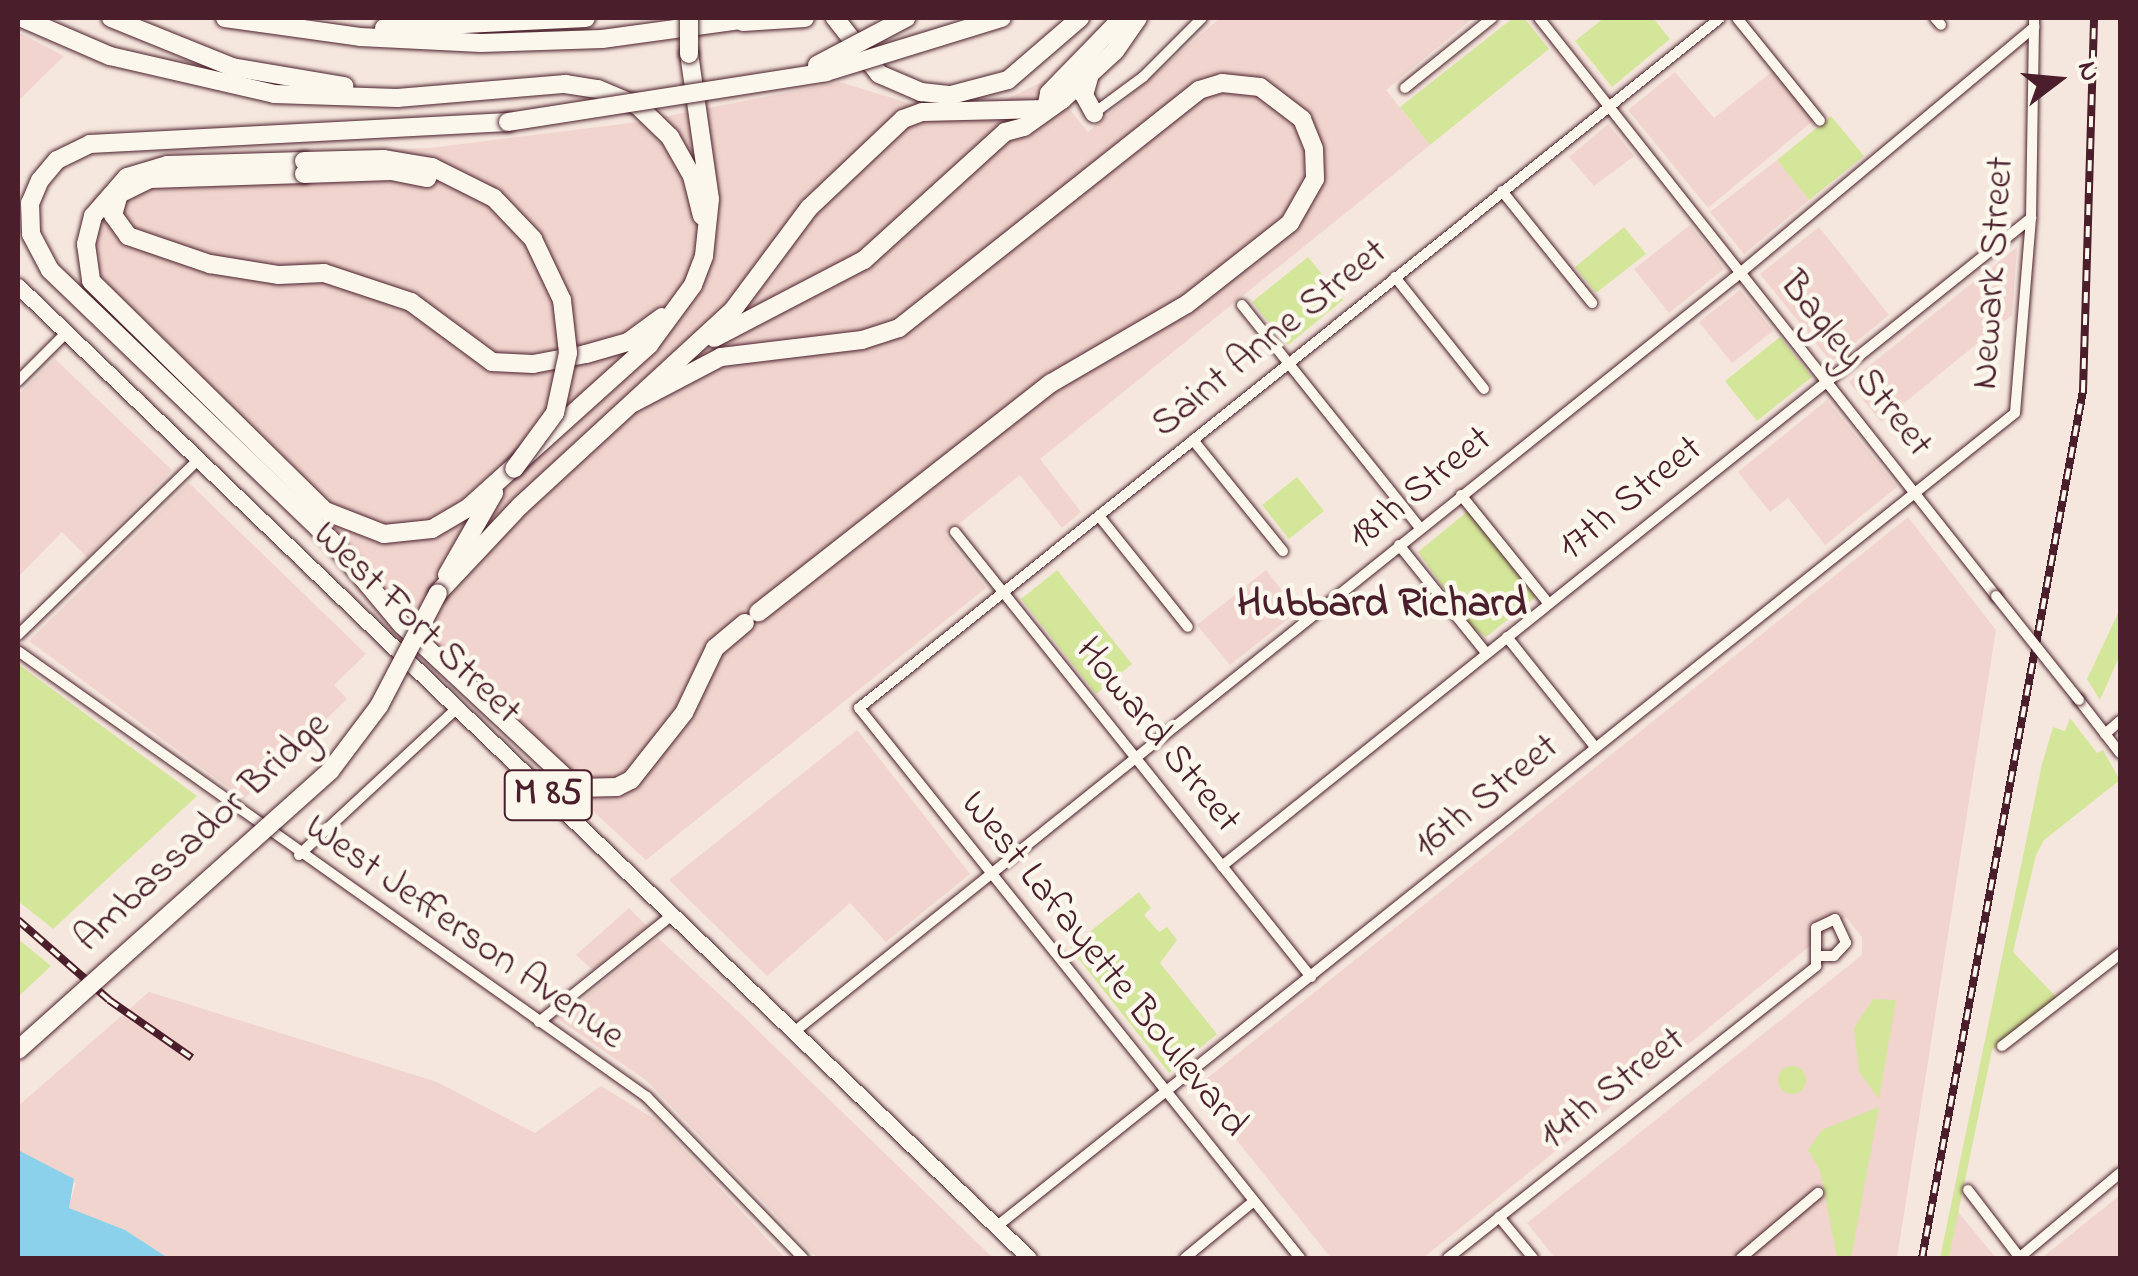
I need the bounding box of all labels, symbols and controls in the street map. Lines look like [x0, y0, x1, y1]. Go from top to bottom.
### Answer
north arrow [2008, 30, 2108, 130]
text: N [2065, 57, 2110, 86]
street label: Newark Street [1962, 155, 2026, 391]
street label: Saint Anne Street [1142, 229, 1398, 449]
street label: Bagley Street [1768, 263, 1942, 467]
street label: 18th Street [1339, 417, 1503, 561]
street label: 17th Street [1549, 426, 1713, 572]
street label: West Fort Street [301, 512, 531, 736]
district label: Hubbard Richard [1237, 580, 1527, 630]
street label: Howard Street [1064, 629, 1250, 843]
street label: Ambassador Bridge [65, 702, 341, 964]
street label: 16th Street [1404, 724, 1570, 870]
road number: M 85 [503, 762, 593, 828]
street label: West Lafayette Boulevard [949, 782, 1257, 1148]
street label: West Jefferson Avenue [295, 804, 633, 1062]
street label: 14th Street [1530, 1017, 1696, 1161]

